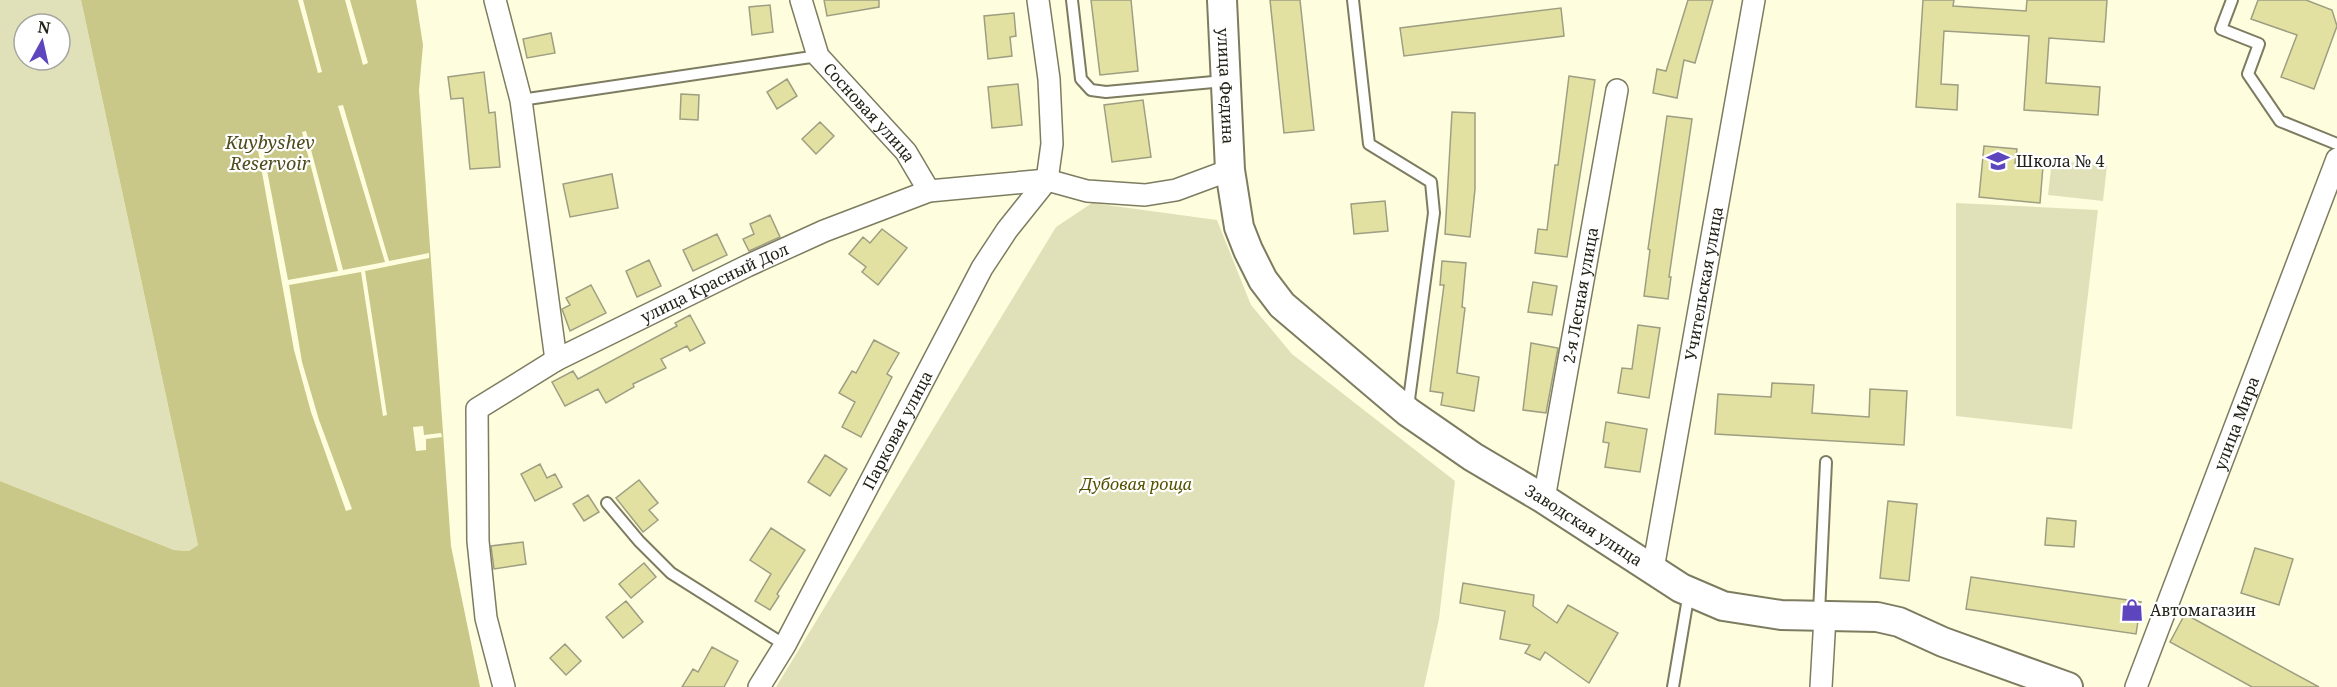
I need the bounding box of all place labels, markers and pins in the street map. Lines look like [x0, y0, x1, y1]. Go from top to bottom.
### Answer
school or university icon: Школа № 4 [1985, 148, 2011, 174]
place label: Школа № 4 [2016, 150, 2105, 172]
shop icon: Автомагазин [2119, 597, 2145, 623]
place label: Автомагазин [2150, 599, 2256, 621]

